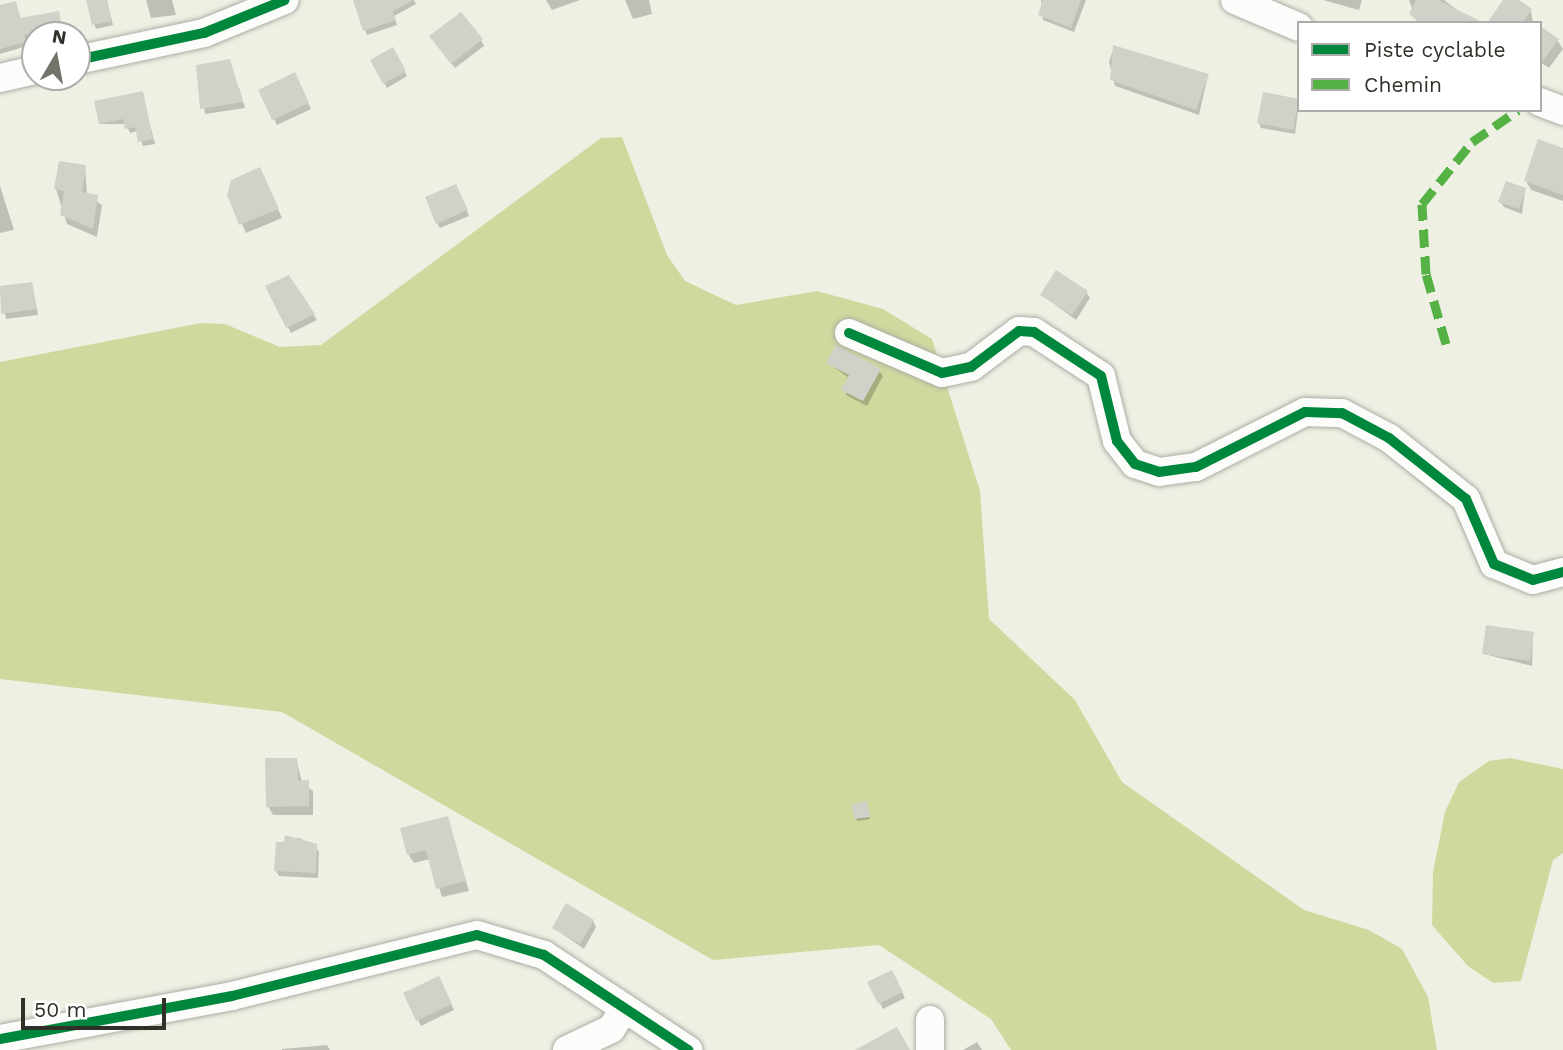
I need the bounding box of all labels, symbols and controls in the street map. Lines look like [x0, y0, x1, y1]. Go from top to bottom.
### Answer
north arrow [21, 21, 91, 91]
legend [1297, 21, 1542, 112]
text: N [50, 24, 68, 49]
text: Piste cyclable [1364, 37, 1506, 62]
text: Chemin [1364, 72, 1442, 97]
scale bar [24, 984, 170, 1028]
text: 50 m [34, 997, 86, 1022]

